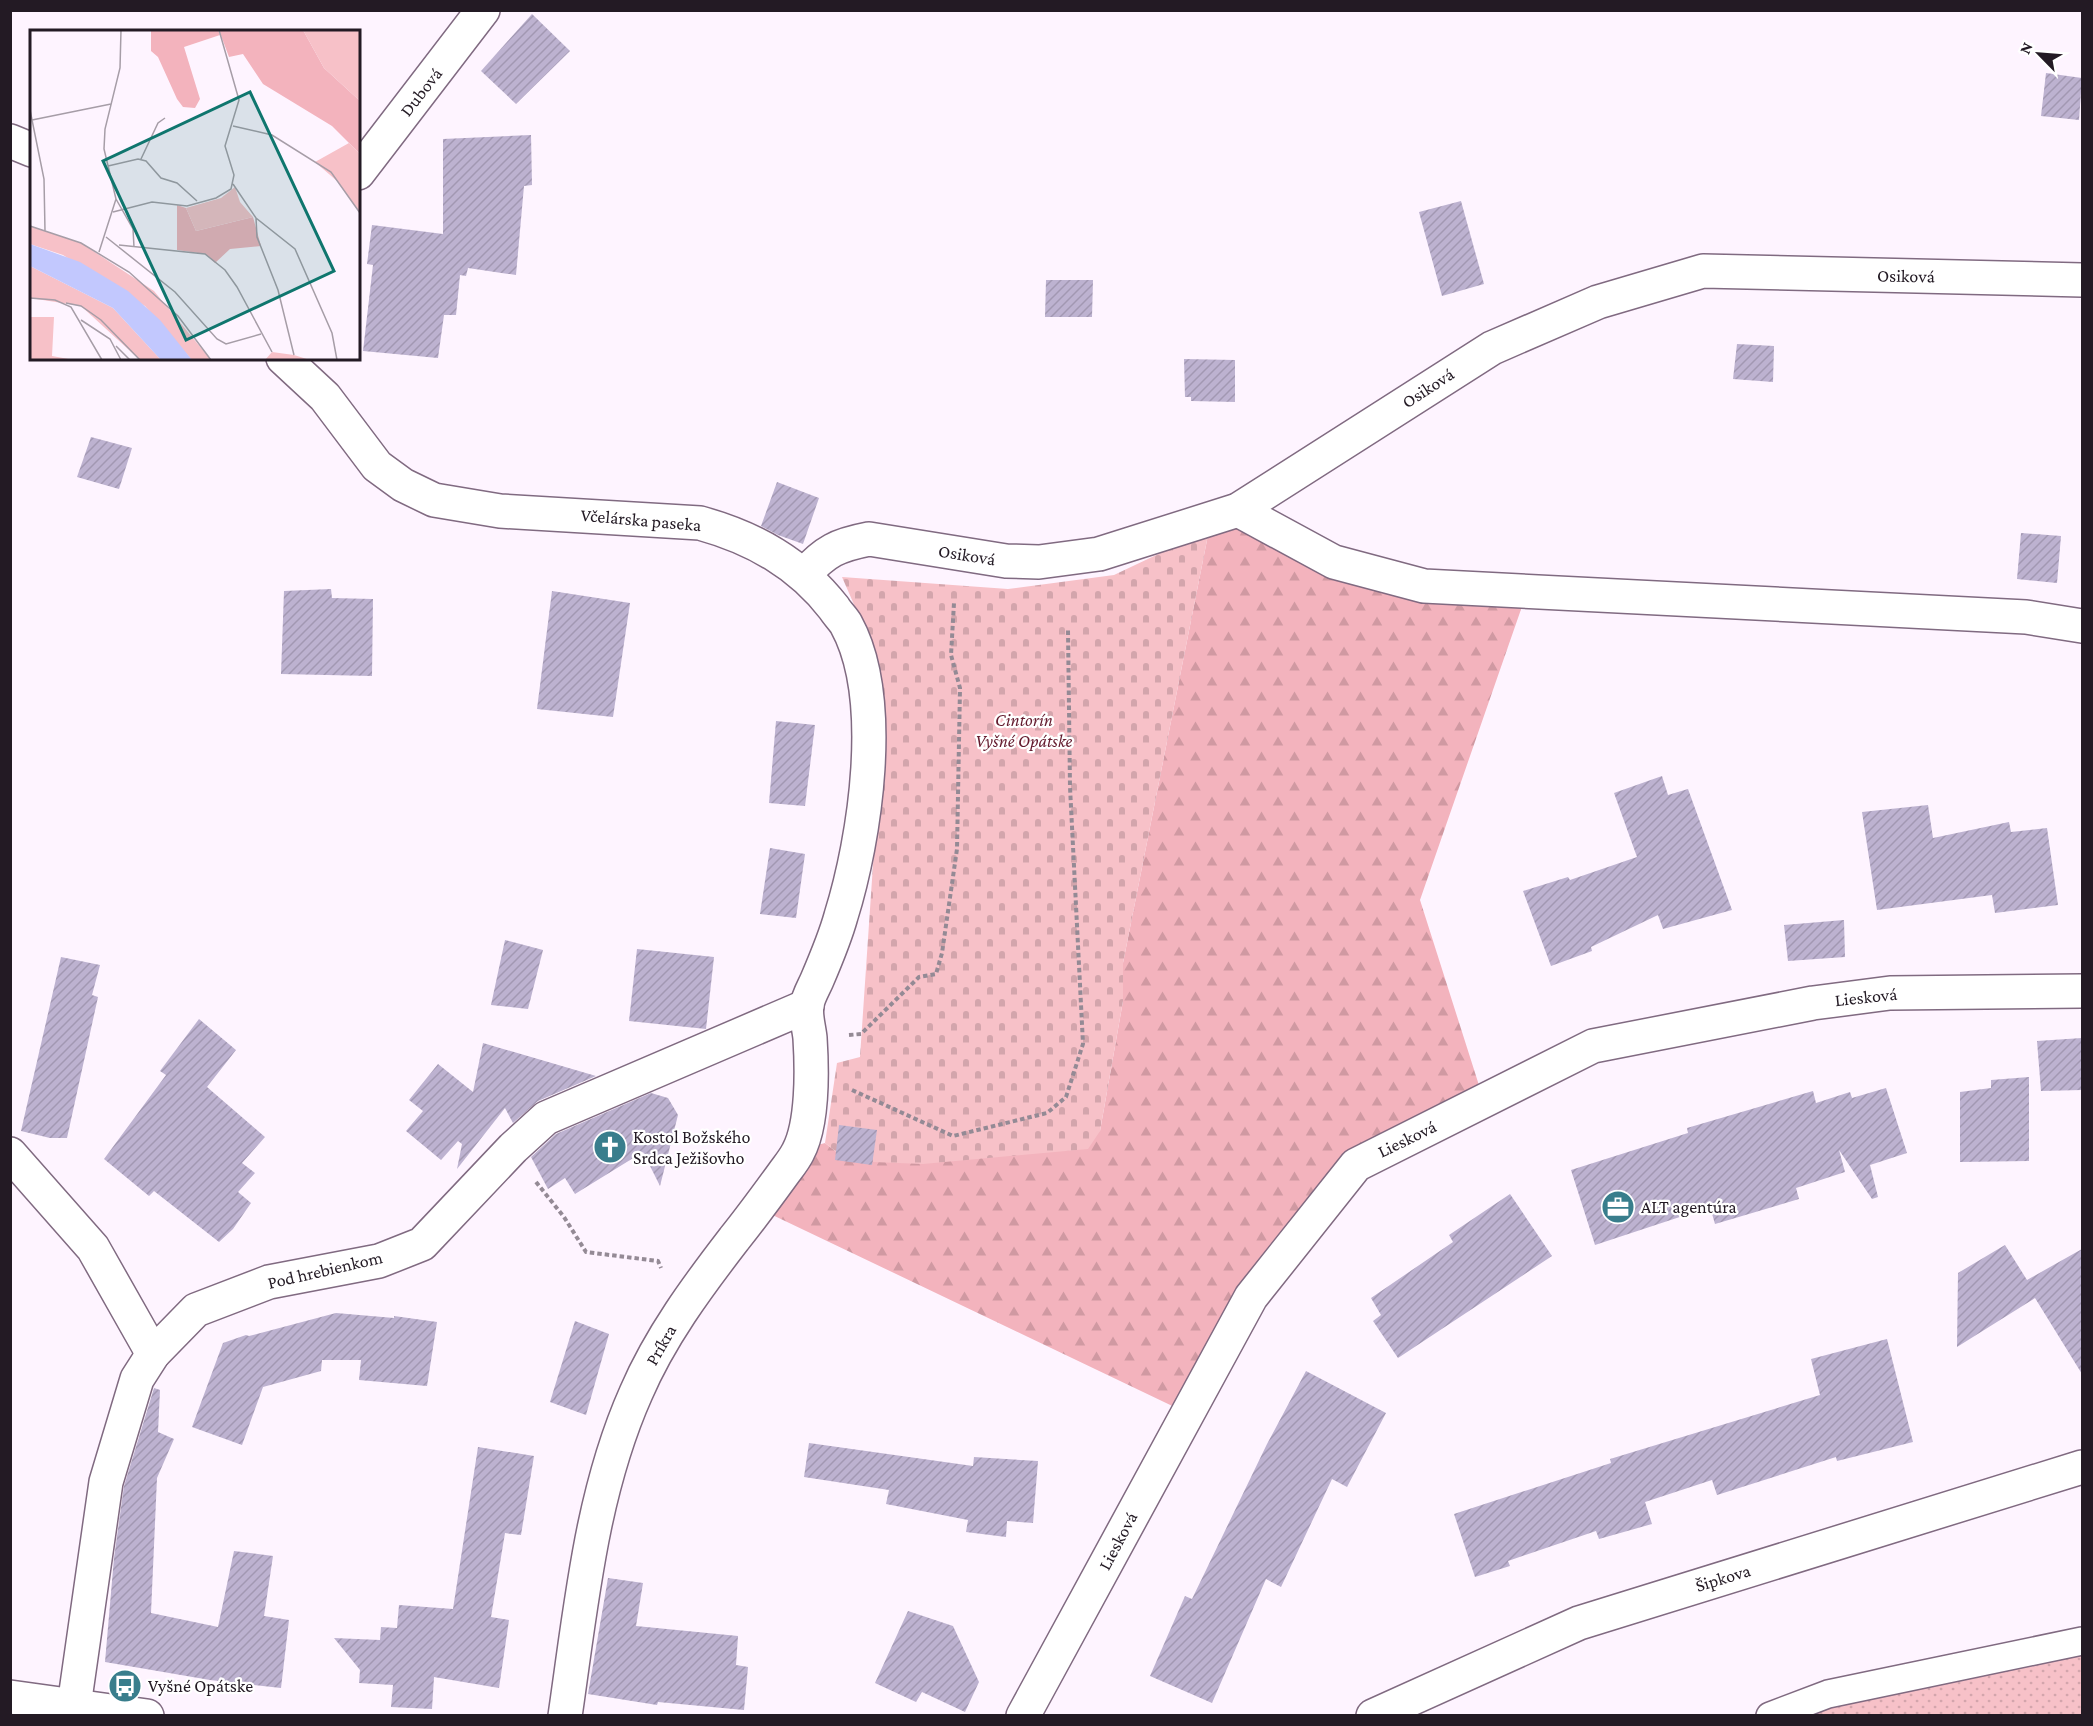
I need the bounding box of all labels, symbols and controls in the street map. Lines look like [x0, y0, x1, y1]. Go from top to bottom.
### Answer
north arrow [2009, 24, 2069, 84]
inset map [30, 30, 360, 360]
text: N [2016, 39, 2036, 56]
street label: Dubová [396, 64, 446, 120]
street label: Osiková [1877, 265, 1935, 287]
street label: Osiková [1398, 364, 1458, 412]
street label: Včelárska paseka [580, 505, 702, 535]
street label: Osiková [937, 541, 997, 569]
park label: Cintorín Vyšné Opátske [976, 710, 1073, 751]
street label: Liesková [1834, 984, 1898, 1010]
street label: Liesková [1375, 1116, 1439, 1162]
place label: Kostol Božského Srdca Ježišovho [633, 1127, 751, 1168]
church icon: Kostol Božského Srdca Ježišovho [592, 1129, 628, 1165]
office icon: ALT agentúra [1600, 1189, 1636, 1225]
place label: ALT agentúra [1641, 1197, 1737, 1217]
street label: Pod hrebienkom [266, 1247, 385, 1293]
street label: Príkra [642, 1321, 680, 1369]
street label: Liesková [1094, 1509, 1142, 1573]
street label: Šipkova [1693, 1560, 1753, 1596]
bus stop icon: Vyšné Opátske [107, 1668, 143, 1704]
place label: Vyšné Opátske [148, 1676, 253, 1696]

